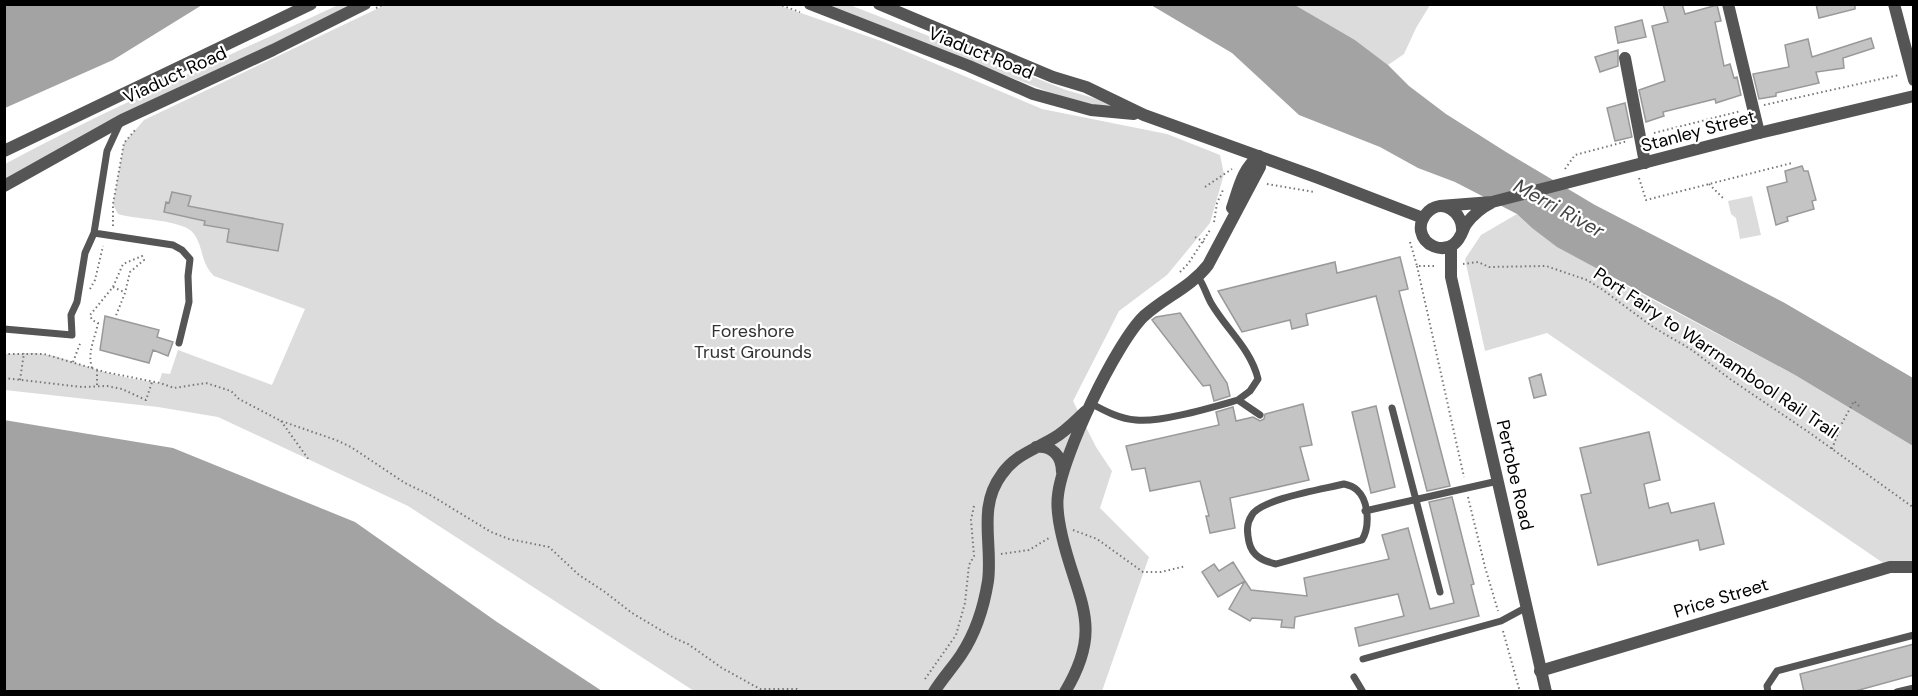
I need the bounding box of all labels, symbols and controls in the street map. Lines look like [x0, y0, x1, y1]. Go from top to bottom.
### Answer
street label: Viaduct Road [925, 21, 1037, 85]
street label: Viaduct Road [119, 41, 231, 109]
street label: Stanley Street [1638, 104, 1758, 158]
water label: Merri River [1509, 172, 1609, 244]
street label: Port Fairy to Warrnambool Rail Trail [1589, 262, 1843, 444]
park label: Foreshore Trust Grounds [694, 319, 812, 364]
street label: Pertobe Road [1491, 418, 1539, 532]
street label: Price Street [1671, 572, 1771, 624]

